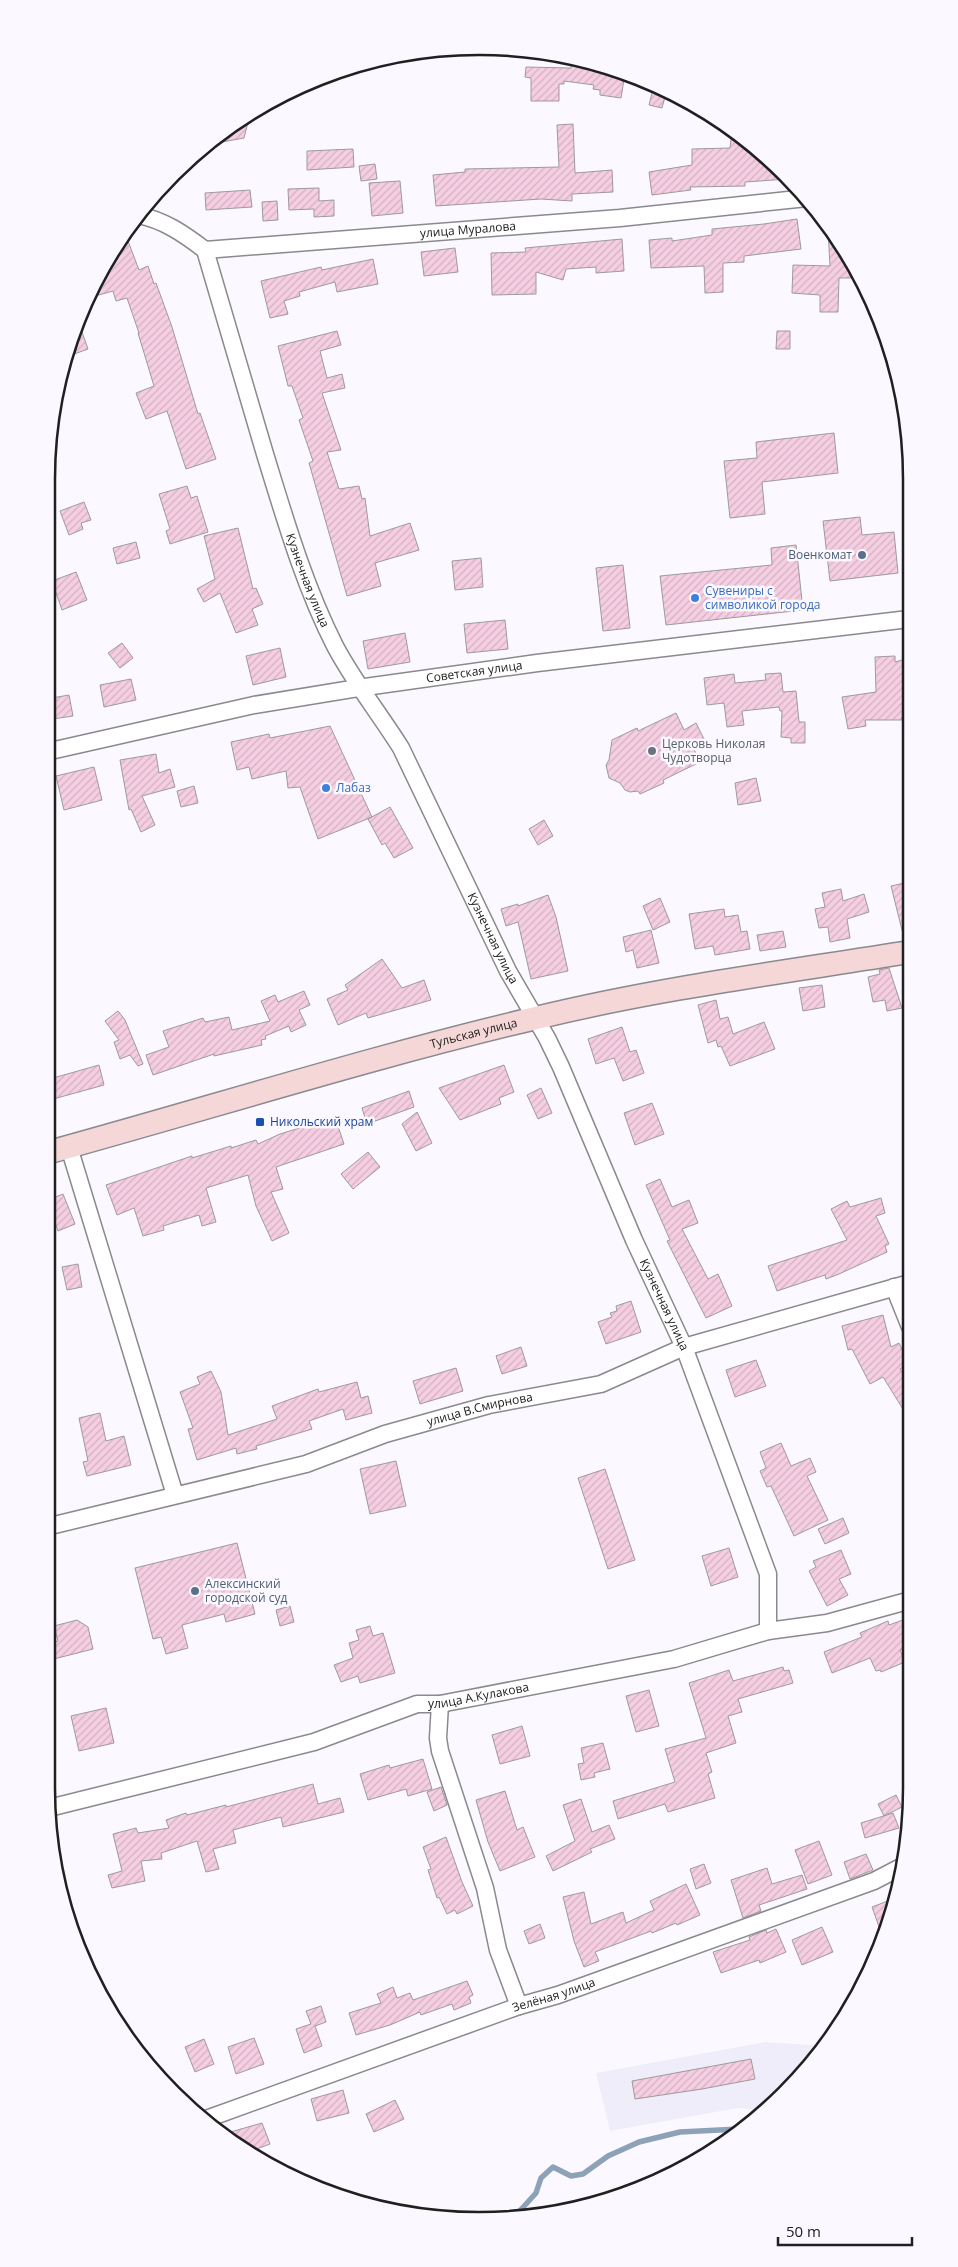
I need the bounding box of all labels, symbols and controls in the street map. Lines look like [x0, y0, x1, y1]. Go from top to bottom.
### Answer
street label: улица Муралова [419, 217, 517, 241]
street label: Кузнечная улица [282, 531, 334, 630]
place label: Военкомат [788, 546, 852, 563]
marker: Военкомат [856, 549, 868, 561]
place label: Сувениры с символикой города [705, 582, 820, 613]
marker: Сувениры с символикой города [689, 592, 701, 604]
street label: Советская улица [425, 656, 523, 686]
place label: Церковь Николая Чудотворца [662, 735, 766, 766]
marker: Церковь Николая Чудотворца [646, 745, 658, 757]
place label: Лабаз [336, 779, 371, 796]
marker: Лабаз [320, 782, 332, 794]
street label: Кузнечная улица [464, 890, 523, 987]
street label: Тульская улица [428, 1014, 519, 1052]
place label: Никольский храм [270, 1113, 373, 1130]
marker: Никольский храм [254, 1116, 266, 1128]
street label: Кузнечная улица [636, 1256, 693, 1353]
street label: улица В.Смирнова [425, 1388, 534, 1430]
place label: Алексинский городской суд [205, 1575, 288, 1606]
marker: Алексинский городской суд [189, 1585, 201, 1597]
street label: улица А.Кулакова [428, 1678, 530, 1712]
street label: Зелёная улица [510, 1973, 597, 2016]
scale bar [778, 2214, 912, 2246]
text: 50 m [786, 2221, 821, 2241]

